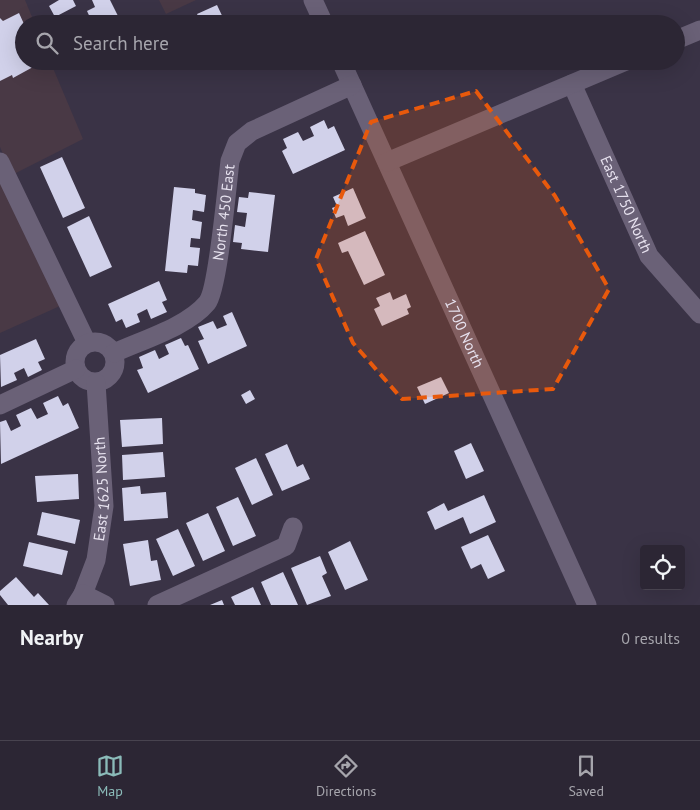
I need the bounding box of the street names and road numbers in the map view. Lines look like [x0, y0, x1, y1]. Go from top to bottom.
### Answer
street label: East 1750 North [596, 153, 656, 256]
street label: North 450 East [208, 163, 239, 262]
street label: 1700 North [441, 296, 489, 371]
street label: East 1625 North [89, 436, 113, 542]

